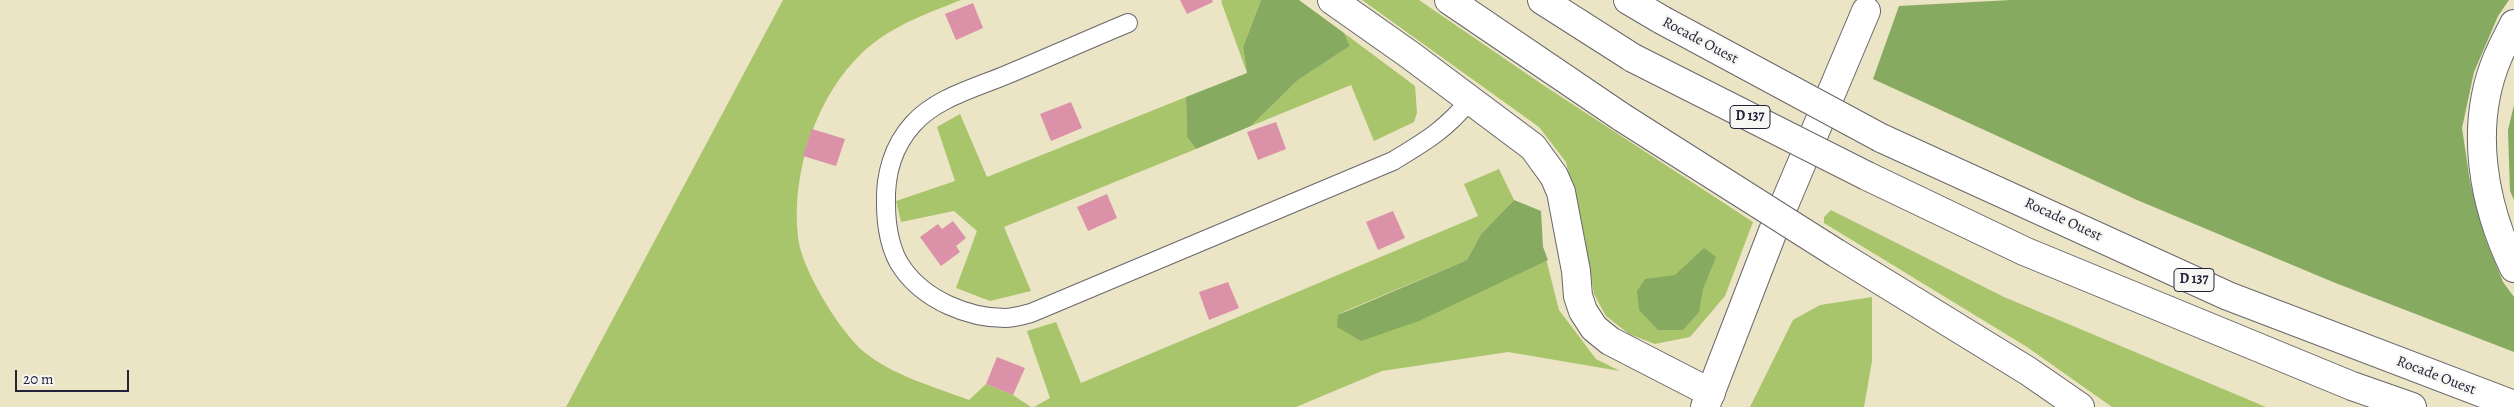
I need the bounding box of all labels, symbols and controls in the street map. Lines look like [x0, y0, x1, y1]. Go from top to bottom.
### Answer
street label: Rocade Ouest [1659, 13, 1741, 69]
road number: D 137 [1730, 105, 1770, 128]
street label: Rocade Ouest [2021, 194, 2105, 246]
road number: D 137 [2174, 268, 2214, 292]
street label: Rocade Ouest [2394, 353, 2478, 399]
scale bar [18, 360, 131, 392]
text: 20 m [23, 369, 54, 389]

